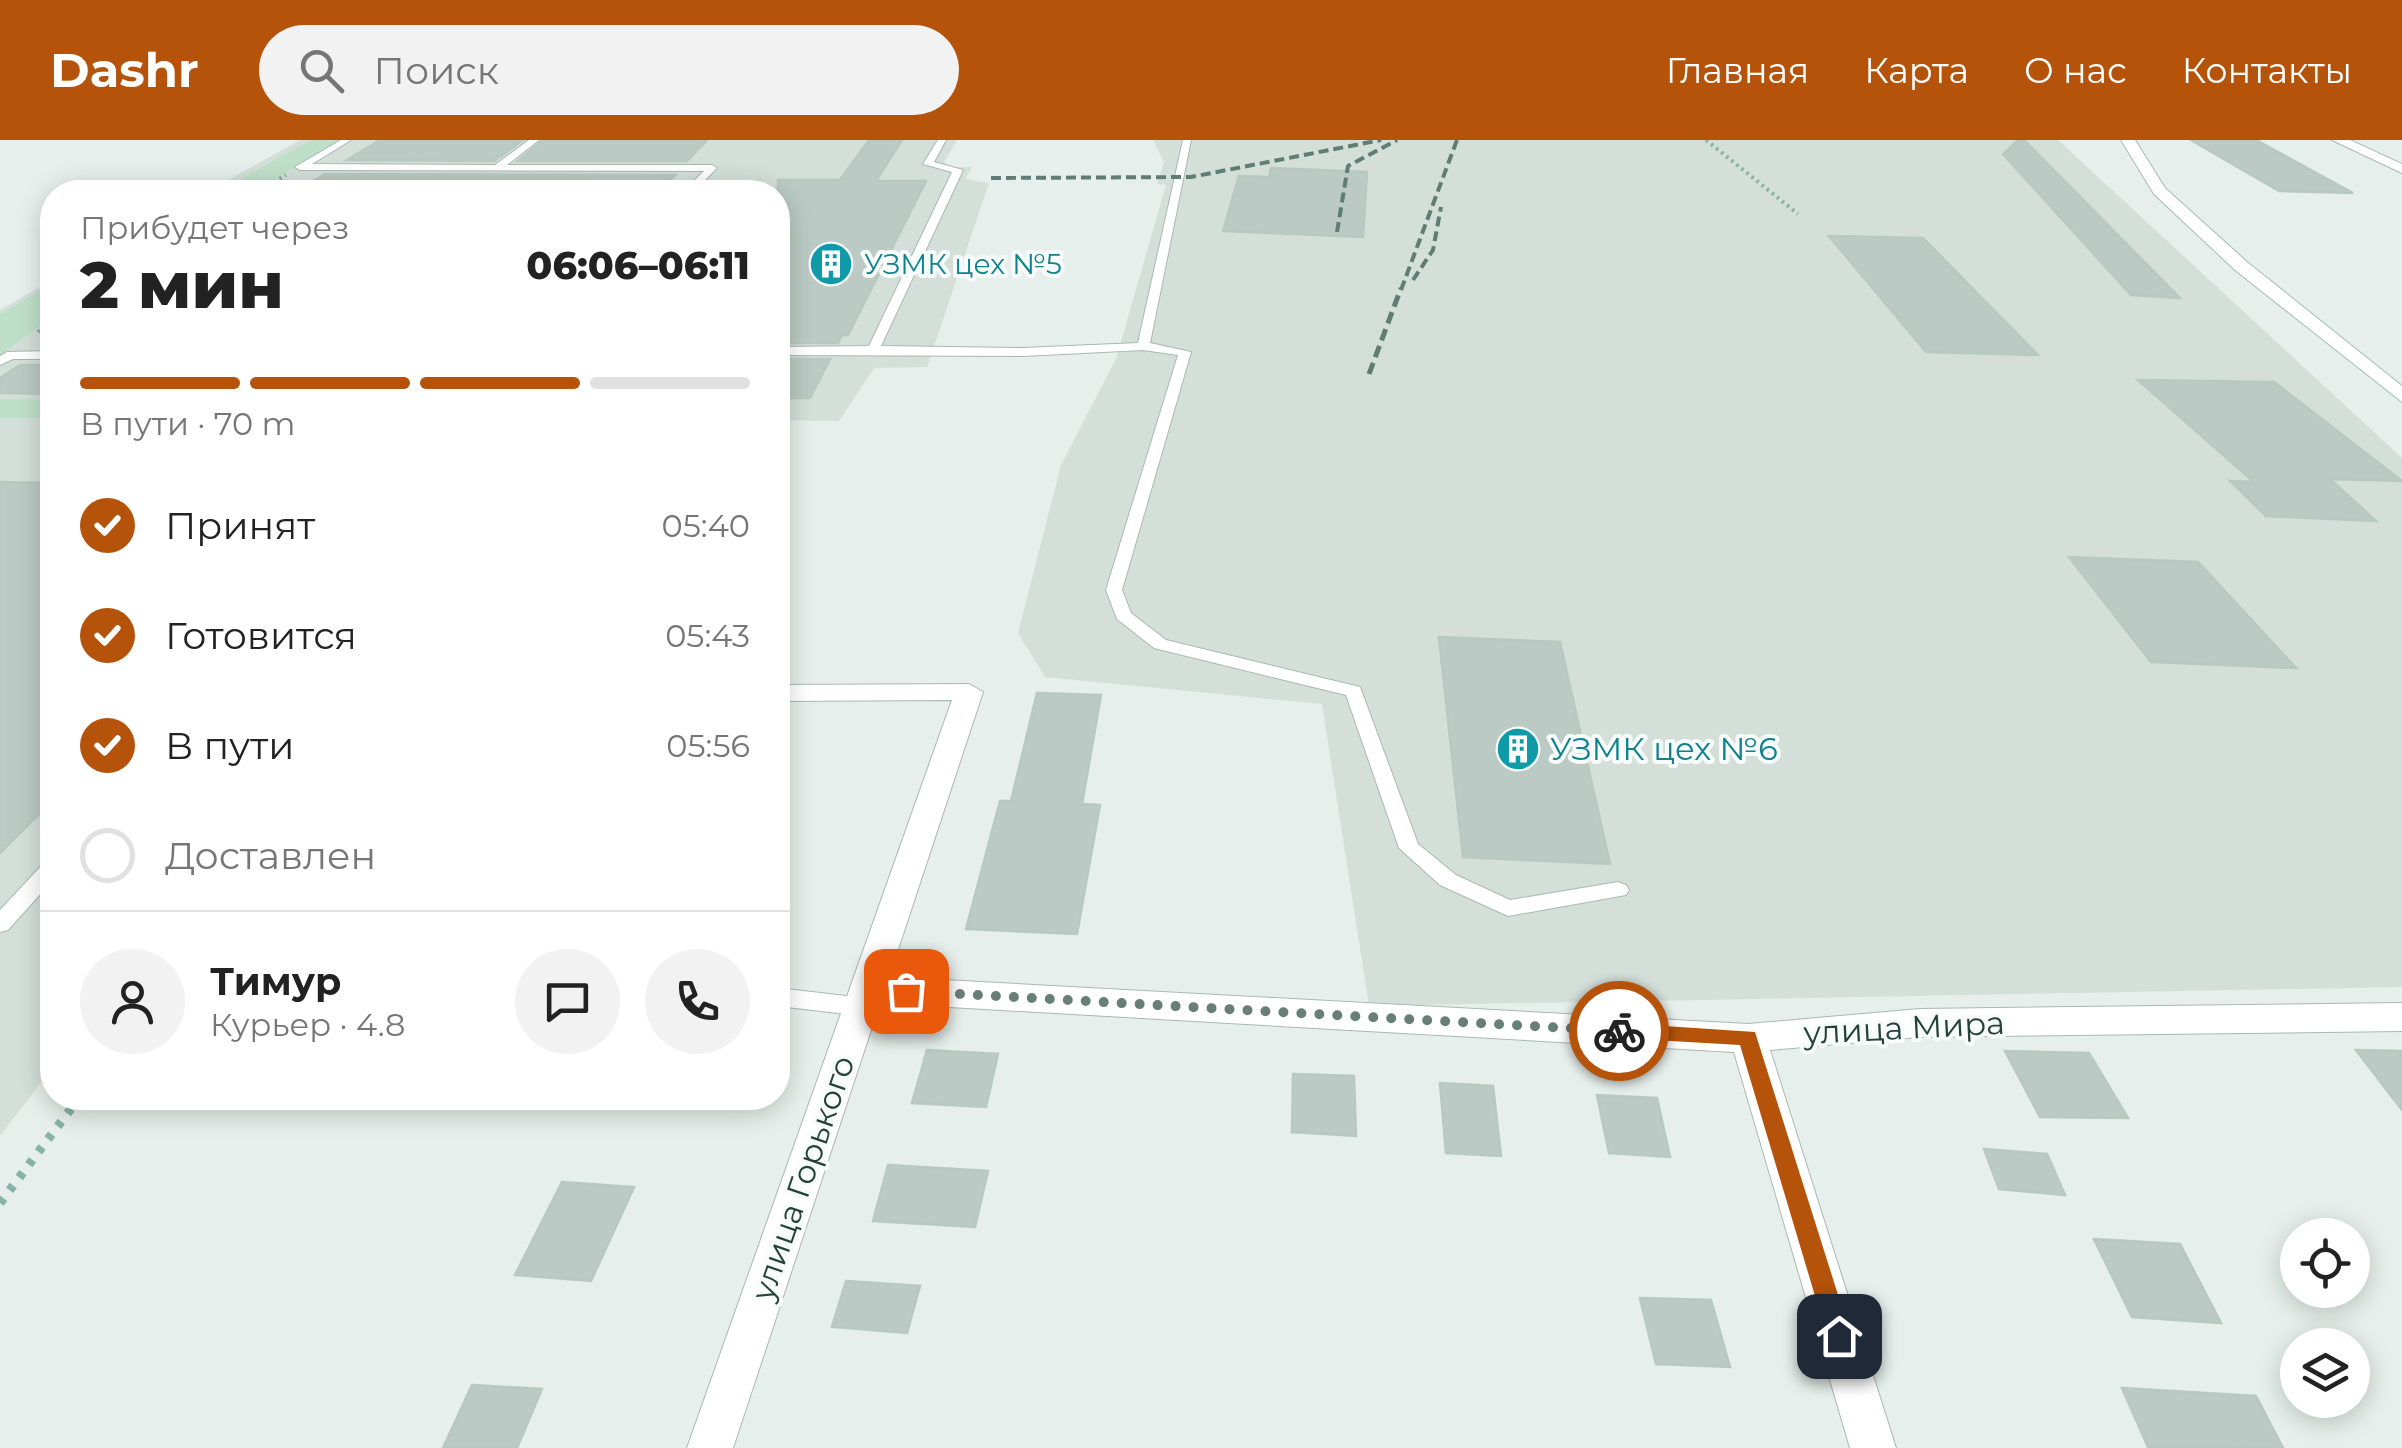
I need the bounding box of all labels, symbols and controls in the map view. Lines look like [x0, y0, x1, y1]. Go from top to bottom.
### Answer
search box [259, 25, 959, 115]
text: Dashr [50, 41, 199, 99]
icon: search [294, 43, 349, 98]
text: Поиск [374, 47, 499, 94]
text: Главная [1666, 49, 1809, 92]
text: Карта [1864, 49, 1969, 92]
text: О нас [2024, 49, 2127, 92]
text: Контакты [2182, 49, 2352, 92]
text: Прибудет через [80, 208, 349, 247]
building icon: УЗМК цех №5 [808, 241, 854, 287]
text: 06:06–06:11 [526, 242, 750, 289]
text: 2 мин [80, 245, 284, 324]
place label: УЗМК цех №5 [864, 247, 1062, 281]
text: В пути · 70 m [80, 404, 296, 443]
icon: check [80, 498, 135, 553]
text: Принят [165, 502, 315, 549]
text: 05:40 [662, 506, 750, 545]
icon: check [80, 608, 135, 663]
text: Готовится [165, 612, 357, 659]
text: 05:43 [665, 616, 750, 655]
icon: check [80, 718, 135, 773]
text: В пути [165, 722, 294, 769]
text: 05:56 [666, 726, 750, 765]
building icon: УЗМК цех №6 [1495, 726, 1541, 772]
place label: УЗМК цех №6 [1550, 729, 1778, 768]
text: Доставлен [165, 832, 376, 879]
button: person [80, 949, 185, 1054]
button: chat [515, 949, 620, 1054]
button: phone [645, 949, 750, 1054]
pin [864, 949, 949, 1034]
text: Тимур [210, 958, 341, 1005]
icon: bag [879, 964, 934, 1019]
courier [1569, 981, 1669, 1081]
street label: улица Мира [1801, 1003, 2006, 1052]
icon: bike [1592, 1004, 1647, 1059]
text: Курьер · 4.8 [210, 1005, 405, 1044]
street label: улица Горького [742, 1050, 863, 1306]
map controls [2280, 1218, 2370, 1418]
button: locate [2280, 1218, 2370, 1308]
pin [1797, 1294, 1882, 1379]
icon: home [1812, 1309, 1867, 1364]
button: layers [2280, 1328, 2370, 1418]

